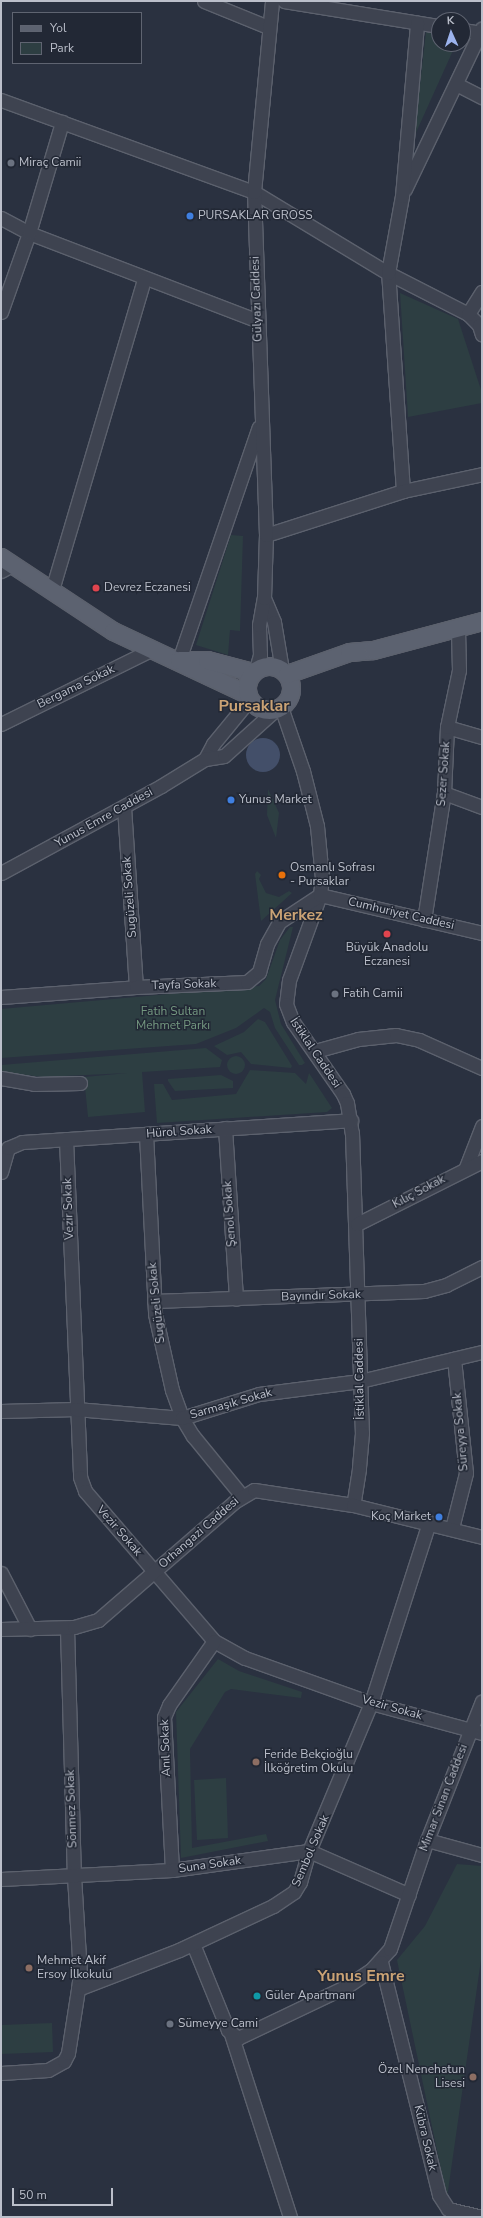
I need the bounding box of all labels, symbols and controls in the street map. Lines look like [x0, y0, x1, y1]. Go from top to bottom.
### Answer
legend [12, 12, 142, 64]
north arrow [431, 12, 471, 52]
text: K [446, 13, 454, 28]
text: Yol [50, 20, 66, 36]
text: Park [50, 40, 74, 56]
place label: Miraç Camii [19, 156, 81, 170]
marker: Miraç Camii [6, 158, 16, 168]
place label: PURSAKLAR GROSS [198, 209, 313, 223]
marker: PURSAKLAR GROSS [185, 211, 195, 221]
street label: Gülyazı Caddesi [248, 256, 266, 342]
place label: Devrez Eczanesi [104, 581, 191, 595]
marker: Devrez Eczanesi [91, 583, 101, 593]
street label: Bergama Sokak [35, 662, 117, 712]
district label: Pursaklar [218, 696, 290, 716]
street label: Sezer Sokak [435, 741, 453, 807]
street label: Yunus Emre Caddesi [53, 785, 155, 851]
place label: Yunus Market [239, 793, 312, 807]
marker: Yunus Market [226, 795, 236, 805]
street label: Sugüzeli Sokak [120, 856, 140, 938]
place label: Osmanlı Sofrası - Pursaklar [290, 861, 375, 889]
marker: Osmanlı Sofrası - Pursaklar [277, 870, 287, 880]
street label: Cumhuriyet Caddesi [347, 895, 455, 933]
district label: Merkez [269, 905, 323, 925]
marker: Büyük Anadolu Eczanesi [382, 929, 392, 939]
place label: Büyük Anadolu Eczanesi [346, 941, 428, 969]
street label: Tayfa Sokak [151, 977, 217, 993]
place label: Fatih Camii [343, 987, 403, 1001]
marker: Fatih Camii [330, 989, 340, 999]
park label: Fatih Sultan Mehmet Parkı [136, 1005, 210, 1033]
street label: İstiklal Caddesi [286, 1015, 344, 1091]
street label: Hürol Sokak [146, 1123, 212, 1141]
street label: Kılıç Sokak [390, 1172, 448, 1212]
street label: Vezir Sokak [61, 1178, 77, 1240]
street label: Şenol Sokak [221, 1180, 239, 1248]
street label: Sugüzeli Sokak [146, 1262, 168, 1344]
street label: Bayındır Sokak [281, 1287, 361, 1305]
street label: İstiklal Caddesi [352, 1338, 368, 1420]
street label: Sarmaşık Sokak [188, 1385, 274, 1423]
street label: Süreyya Sokak [450, 1392, 472, 1472]
street label: Orhangazi Caddesi [156, 1494, 242, 1572]
street label: Vezir Sokak [93, 1503, 145, 1559]
place label: Koç Market [371, 1510, 431, 1524]
marker: Koç Market [434, 1512, 444, 1522]
street label: Vezir Sokak [360, 1693, 424, 1723]
street label: Anıl Sokak [158, 1719, 174, 1777]
street label: Mimar Sinan Caddesi [417, 1742, 471, 1854]
place label: Feride Bekçioğlu İlköğretim Okulu [264, 1748, 353, 1776]
marker: Feride Bekçioğlu İlköğretim Okulu [251, 1757, 261, 1767]
street label: Sönmez Sokak [63, 1770, 81, 1848]
street label: Sembol Sokak [289, 1813, 333, 1889]
street label: Suna Sokak [178, 1854, 242, 1876]
place label: Mehmet Akif Ersoy İlkokulu [37, 1954, 112, 1982]
marker: Mehmet Akif Ersoy İlkokulu [24, 1963, 34, 1973]
district label: Yunus Emre [317, 1966, 405, 1986]
place label: Güler Apartmanı [265, 1989, 355, 2003]
marker: Güler Apartmanı [252, 1991, 262, 2001]
place label: Sümeyye Cami [178, 2017, 258, 2031]
marker: Sümeyye Cami [165, 2019, 175, 2029]
place label: Özel Nenehatun Lisesi [378, 2063, 465, 2091]
marker: Özel Nenehatun Lisesi [468, 2072, 478, 2082]
street label: Kübra Sokak [410, 2104, 440, 2172]
scale bar [14, 2180, 115, 2206]
text: 50 m [19, 2187, 47, 2203]

